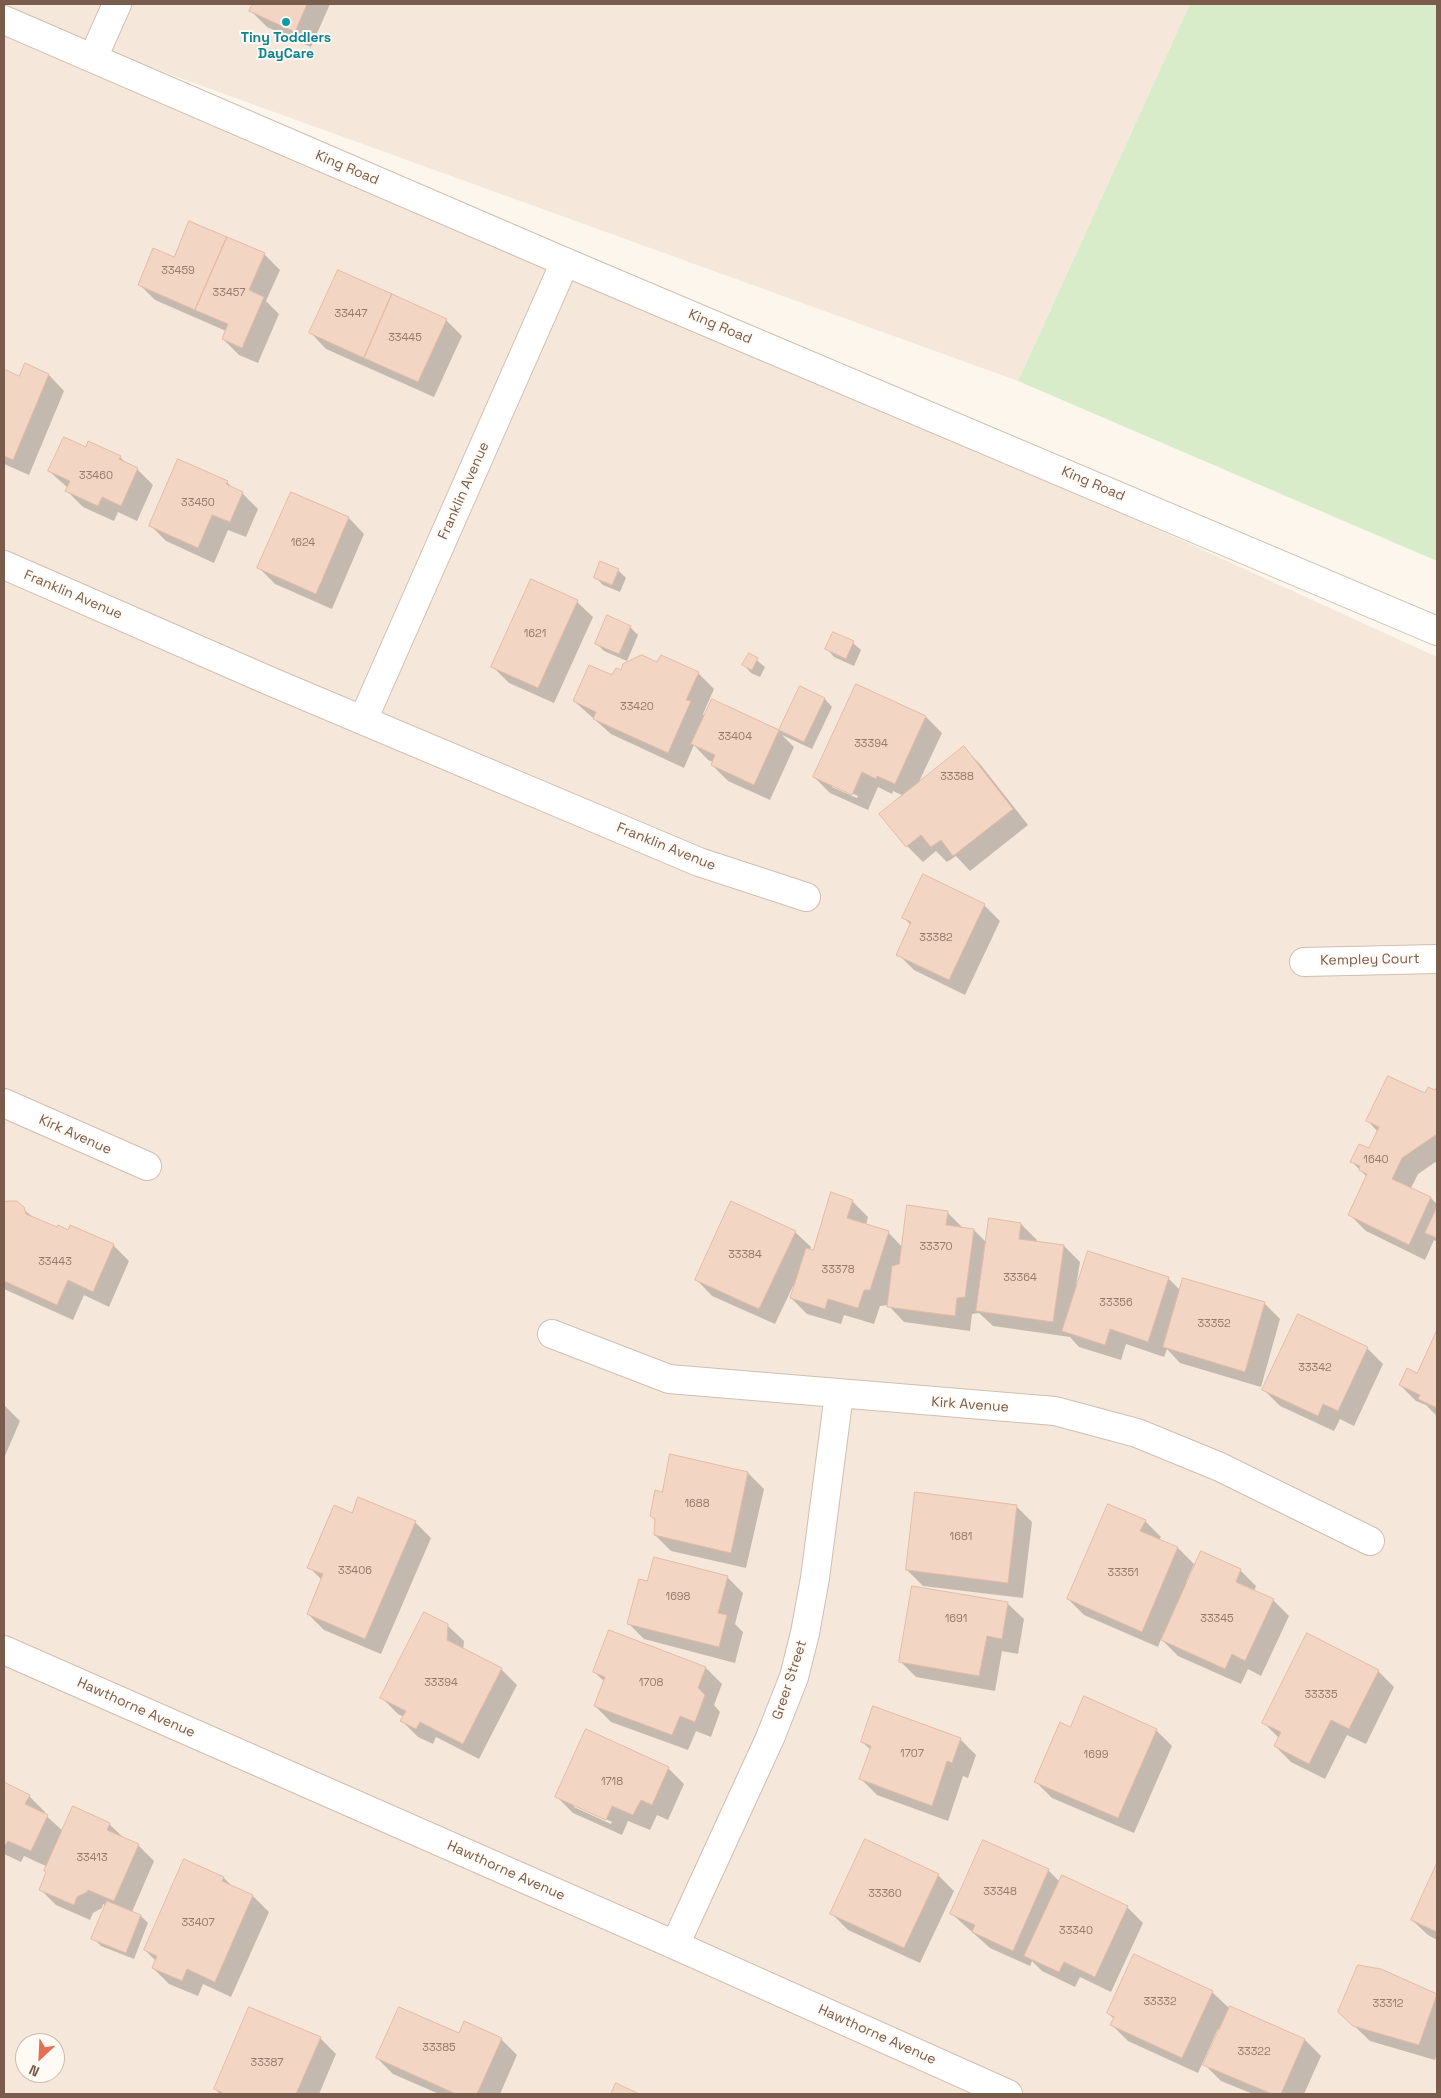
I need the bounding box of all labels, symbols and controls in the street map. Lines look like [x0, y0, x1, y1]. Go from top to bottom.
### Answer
marker: Tiny Toddlers DayCare [280, 16, 292, 28]
place label: Tiny Toddlers DayCare [241, 30, 331, 62]
street label: King Road [313, 147, 381, 189]
house number: 33459 [161, 264, 195, 278]
house number: 33457 [213, 286, 245, 300]
street label: King Road [686, 306, 754, 348]
house number: 33447 [335, 307, 367, 321]
house number: 33445 [388, 331, 422, 345]
street label: Franklin Avenue [435, 440, 493, 542]
street label: King Road [1059, 463, 1127, 505]
house number: 33460 [79, 469, 113, 483]
house number: 33450 [181, 496, 215, 510]
house number: 1624 [291, 536, 315, 550]
street label: Franklin Avenue [21, 567, 125, 623]
house number: 1621 [524, 627, 546, 641]
house number: 33420 [620, 700, 654, 714]
house number: 33404 [718, 730, 752, 744]
house number: 33394 [854, 737, 888, 751]
house number: 33388 [940, 770, 974, 784]
street label: Franklin Avenue [614, 819, 718, 875]
house number: 33382 [919, 931, 953, 945]
street label: Kempley Court [1320, 951, 1420, 969]
street label: Kirk Avenue [36, 1111, 114, 1159]
house number: 1640 [1363, 1153, 1389, 1167]
house number: 33370 [919, 1240, 953, 1254]
house number: 33384 [728, 1248, 762, 1262]
house number: 33443 [38, 1255, 72, 1269]
house number: 33378 [822, 1263, 854, 1277]
house number: 33364 [1003, 1271, 1037, 1285]
house number: 33356 [1099, 1296, 1133, 1310]
house number: 33352 [1197, 1317, 1231, 1331]
house number: 33342 [1298, 1361, 1332, 1375]
street label: Kirk Avenue [931, 1394, 1009, 1416]
house number: 1688 [684, 1497, 710, 1511]
house number: 1681 [950, 1530, 972, 1544]
house number: 33406 [338, 1564, 372, 1578]
house number: 33351 [1108, 1566, 1138, 1580]
house number: 1698 [666, 1590, 690, 1604]
house number: 1691 [945, 1612, 967, 1626]
house number: 33345 [1200, 1612, 1234, 1626]
street label: Greer Street [769, 1638, 811, 1722]
street label: Hawthorne Avenue [74, 1674, 198, 1742]
house number: 33394 [424, 1676, 458, 1690]
house number: 1708 [639, 1676, 663, 1690]
house number: 33335 [1304, 1688, 1338, 1702]
house number: 1707 [900, 1747, 924, 1761]
house number: 1699 [1084, 1748, 1108, 1762]
house number: 1718 [601, 1775, 623, 1789]
street label: Hawthorne Avenue [444, 1837, 568, 1905]
house number: 33413 [76, 1851, 108, 1865]
house number: 33348 [983, 1885, 1017, 1899]
house number: 33360 [868, 1887, 902, 1901]
house number: 33407 [181, 1916, 215, 1930]
house number: 33340 [1059, 1924, 1093, 1938]
house number: 33332 [1143, 1995, 1177, 2009]
house number: 33312 [1372, 1997, 1404, 2011]
street label: Hawthorne Avenue [815, 2001, 939, 2069]
north arrow [15, 2033, 65, 2083]
house number: 33385 [422, 2041, 456, 2055]
house number: 33322 [1237, 2045, 1271, 2059]
house number: 33387 [251, 2056, 283, 2070]
text: N [26, 2061, 42, 2081]

